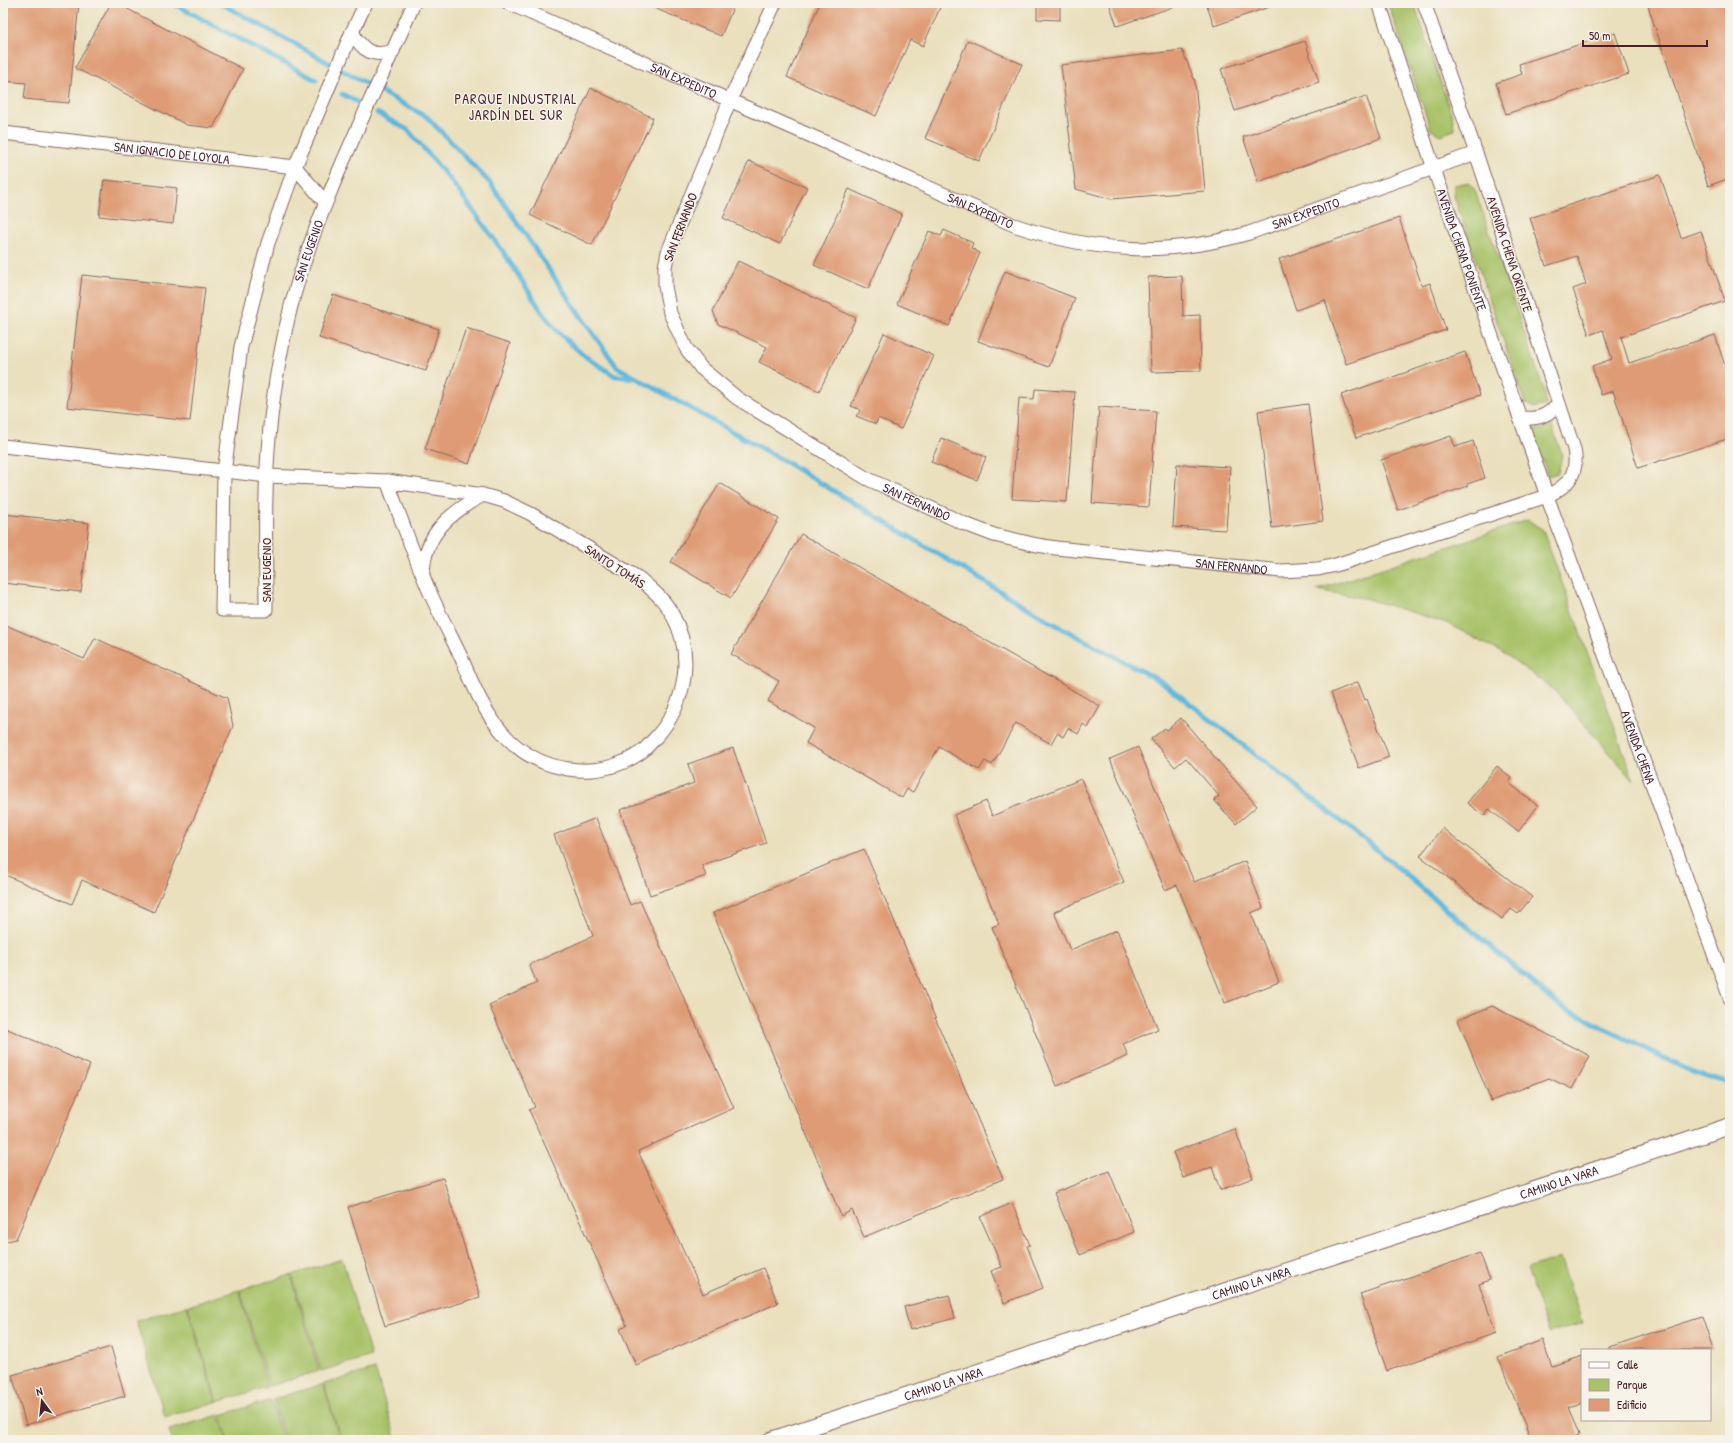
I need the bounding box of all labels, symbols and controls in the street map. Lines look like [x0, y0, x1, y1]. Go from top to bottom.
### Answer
scale bar [1583, 22, 1707, 48]
text: 50 m [1589, 27, 1610, 44]
street label: SAN EXPEDITO [648, 58, 720, 103]
district label: PARQUE INDUSTRIAL JARDÍN DEL SUR [455, 89, 577, 124]
street label: SAN IGNACIO DE LOYOLA [113, 137, 231, 168]
street label: AVENIDA CHENA PONIENTE [1432, 186, 1491, 313]
street label: SAN EXPEDITO [945, 188, 1016, 233]
street label: SAN FERNANDO [659, 190, 701, 264]
street label: SAN EXPEDITO [1270, 193, 1342, 233]
street label: AVENIDA CHENA ORIENTE [1483, 194, 1537, 314]
street label: SAN EUGENIO [289, 217, 327, 284]
street label: SAN FERNANDO [880, 478, 953, 525]
street label: SAN EUGENIO [257, 538, 275, 602]
street label: SANTO TOMÁS [581, 540, 649, 592]
street label: SAN FERNANDO [1195, 553, 1268, 579]
street label: AVENIDA CHENA [1617, 708, 1660, 787]
street label: CAMINO LA VARA [1517, 1161, 1601, 1203]
street label: CAMINO LA VARA [1209, 1261, 1293, 1304]
legend [1581, 1349, 1711, 1421]
text: Calle [1617, 1356, 1638, 1373]
street label: CAMINO LA VARA [901, 1362, 985, 1405]
text: Parque [1617, 1376, 1647, 1393]
north arrow [22, 1381, 62, 1421]
text: N [35, 1384, 44, 1399]
text: Edificio [1617, 1396, 1647, 1413]

